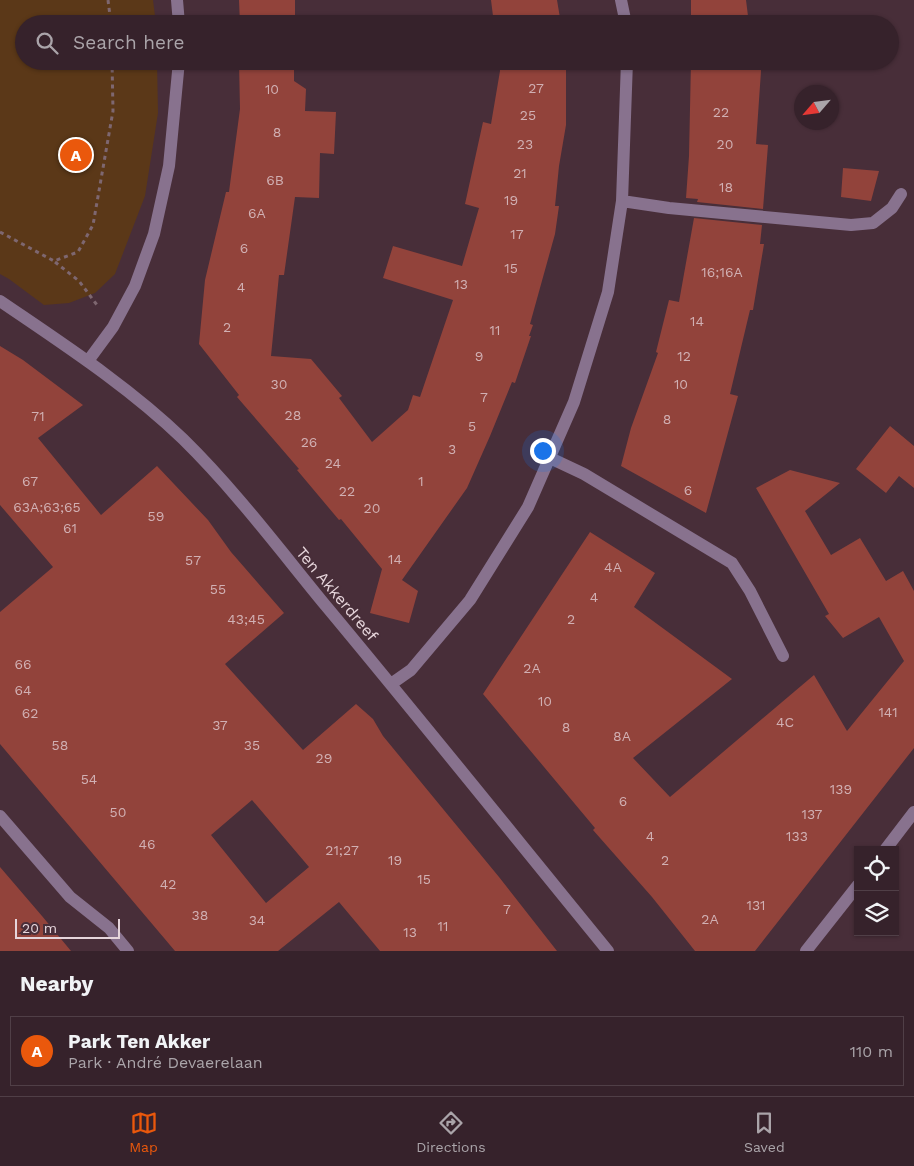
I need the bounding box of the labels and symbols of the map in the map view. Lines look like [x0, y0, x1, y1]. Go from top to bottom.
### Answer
house number: 27 [528, 80, 544, 96]
house number: 10 [265, 81, 279, 97]
north arrow [794, 85, 839, 130]
house number: 22 [713, 104, 729, 120]
house number: 25 [520, 107, 536, 123]
house number: 8 [273, 124, 281, 140]
pin: A [60, 136, 92, 174]
house number: 23 [517, 136, 533, 152]
house number: 20 [717, 136, 733, 152]
house number: 21 [513, 165, 527, 181]
house number: 6B [266, 172, 284, 188]
house number: 18 [719, 179, 733, 195]
house number: 19 [504, 192, 518, 208]
house number: 6A [248, 205, 266, 221]
house number: 17 [510, 226, 524, 242]
house number: 6 [240, 240, 248, 256]
house number: 15 [504, 260, 518, 276]
house number: 16;16A [701, 264, 743, 280]
house number: 13 [454, 276, 468, 292]
house number: 4 [237, 279, 245, 295]
house number: 14 [690, 313, 704, 329]
house number: 2 [223, 319, 231, 335]
house number: 11 [490, 322, 500, 338]
house number: 9 [475, 348, 483, 364]
house number: 12 [677, 348, 691, 364]
house number: 30 [271, 376, 287, 392]
house number: 10 [674, 376, 688, 392]
house number: 7 [480, 389, 488, 405]
house number: 28 [285, 407, 301, 423]
house number: 71 [31, 408, 45, 424]
house number: 8 [663, 411, 671, 427]
house number: 5 [468, 418, 476, 434]
house number: 26 [301, 434, 317, 450]
your location [530, 438, 556, 464]
house number: 3 [448, 441, 456, 457]
house number: 24 [325, 455, 341, 471]
house number: 67 [22, 473, 38, 489]
house number: 1 [418, 473, 424, 489]
house number: 6 [684, 482, 692, 498]
house number: 22 [339, 483, 355, 499]
house number: 63A;63;65 [13, 499, 81, 515]
house number: 20 [364, 500, 380, 516]
house number: 59 [148, 508, 164, 524]
house number: 61 [63, 520, 77, 536]
street label: Ten Akkerdreef [292, 543, 382, 645]
house number: 14 [388, 551, 402, 567]
house number: 57 [185, 552, 201, 568]
house number: 4A [604, 559, 622, 575]
house number: 55 [210, 581, 226, 597]
house number: 4 [590, 589, 598, 605]
house number: 43;45 [227, 611, 265, 627]
house number: 2 [567, 611, 575, 627]
house number: 66 [14, 656, 32, 672]
house number: 2A [523, 660, 541, 676]
house number: 64 [14, 682, 32, 698]
house number: 10 [538, 693, 552, 709]
house number: 141 [878, 704, 898, 720]
house number: 62 [22, 705, 38, 721]
house number: 4C [776, 714, 794, 730]
house number: 37 [212, 717, 228, 733]
house number: 8 [562, 719, 570, 735]
house number: 8A [613, 728, 631, 744]
house number: 58 [52, 737, 68, 753]
house number: 35 [244, 737, 260, 753]
house number: 29 [316, 750, 332, 766]
house number: 54 [81, 771, 97, 787]
house number: 139 [830, 781, 852, 797]
house number: 6 [619, 793, 627, 809]
house number: 50 [110, 804, 126, 820]
house number: 137 [802, 806, 823, 822]
house number: 4 [646, 828, 654, 844]
house number: 133 [786, 828, 808, 844]
house number: 46 [138, 836, 156, 852]
house number: 21;27 [325, 842, 359, 858]
house number: 19 [388, 852, 402, 868]
house number: 2 [661, 852, 669, 868]
house number: 15 [417, 871, 431, 887]
house number: 42 [160, 876, 176, 892]
house number: 131 [746, 897, 766, 913]
house number: 7 [503, 901, 511, 917]
house number: 38 [192, 907, 208, 923]
house number: 2A [701, 911, 719, 927]
house number: 34 [249, 912, 265, 928]
scale bar [15, 916, 120, 939]
house number: 11 [438, 918, 448, 934]
house number: 13 [403, 924, 417, 940]

